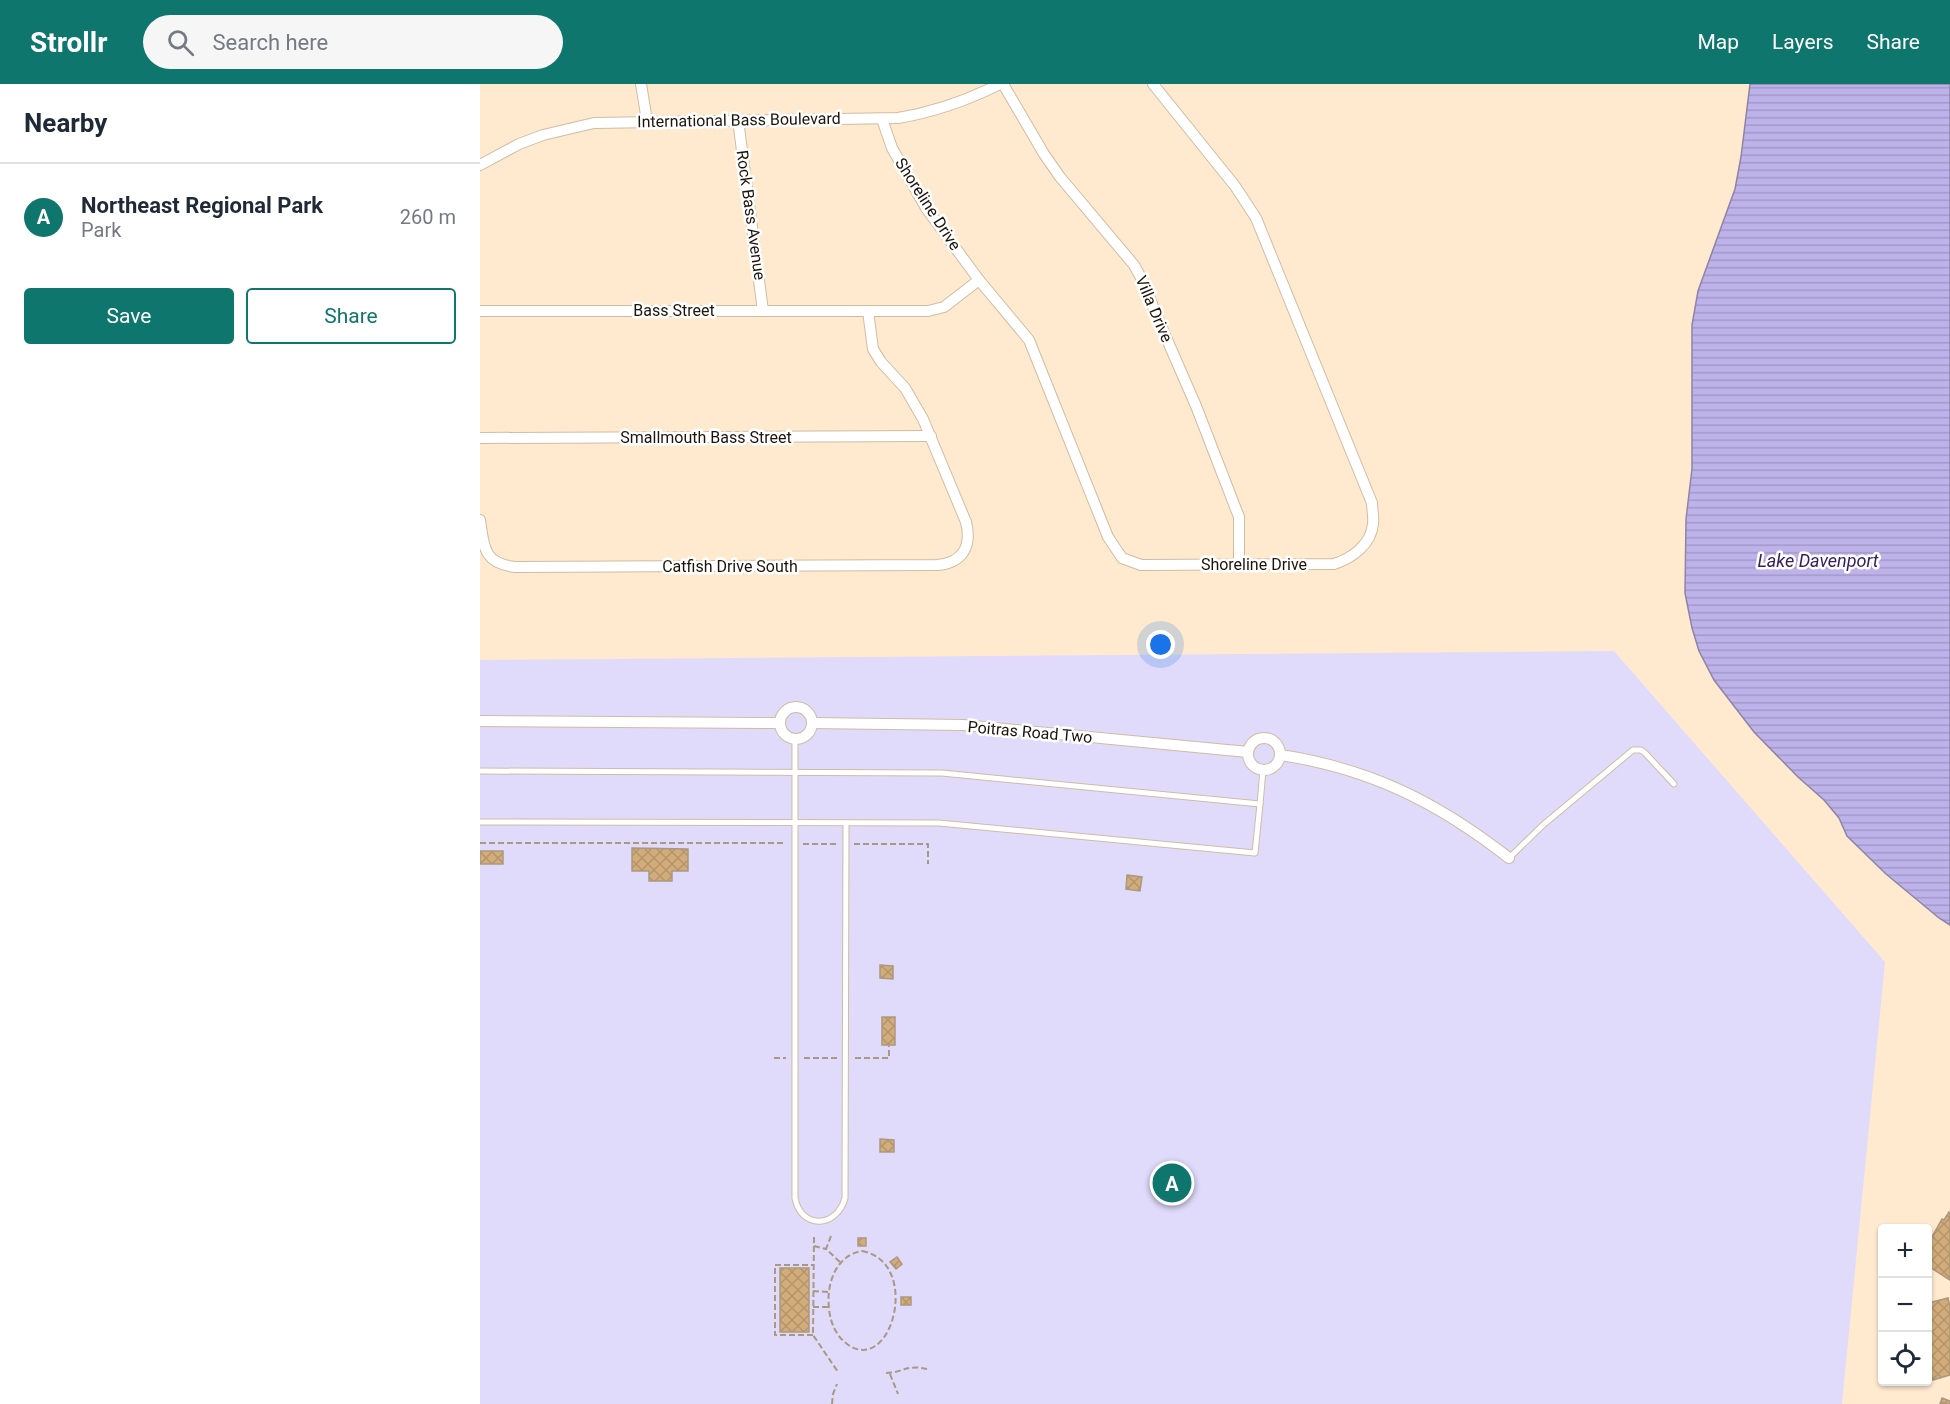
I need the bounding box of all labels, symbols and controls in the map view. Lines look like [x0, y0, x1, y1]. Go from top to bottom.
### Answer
search box [143, 15, 563, 69]
text: Strollr [30, 26, 107, 59]
icon: search [164, 26, 197, 59]
text: Search here [212, 30, 328, 55]
text: Map [1697, 30, 1739, 54]
text: Layers [1772, 30, 1833, 54]
text: Share [1866, 30, 1920, 54]
text: Nearby [24, 108, 107, 138]
street label: International Bass Boulevard [637, 109, 841, 131]
street label: Rock Bass Avenue [732, 149, 770, 281]
street label: Shoreline Drive [891, 154, 965, 254]
text: Northeast Regional Park [81, 193, 323, 218]
text: A [37, 205, 50, 229]
text: 260 m [400, 205, 456, 229]
text: Park [81, 218, 121, 242]
street label: Villa Drive [1131, 273, 1177, 345]
button: Save [24, 288, 234, 344]
button: Share [246, 288, 456, 344]
street label: Bass Street [633, 301, 715, 320]
street label: Smallmouth Bass Street [620, 428, 792, 447]
water label: Lake Davenport [1757, 550, 1879, 571]
street label: Shoreline Drive [1201, 555, 1307, 574]
street label: Catfish Drive South [662, 557, 798, 576]
your location [1146, 630, 1175, 659]
street label: Poitras Road Two [967, 717, 1093, 747]
pin: A [1152, 1160, 1192, 1206]
map controls [1878, 1224, 1932, 1386]
button: + [1878, 1224, 1932, 1278]
button: − [1878, 1278, 1932, 1332]
button: locate [1878, 1332, 1932, 1386]

